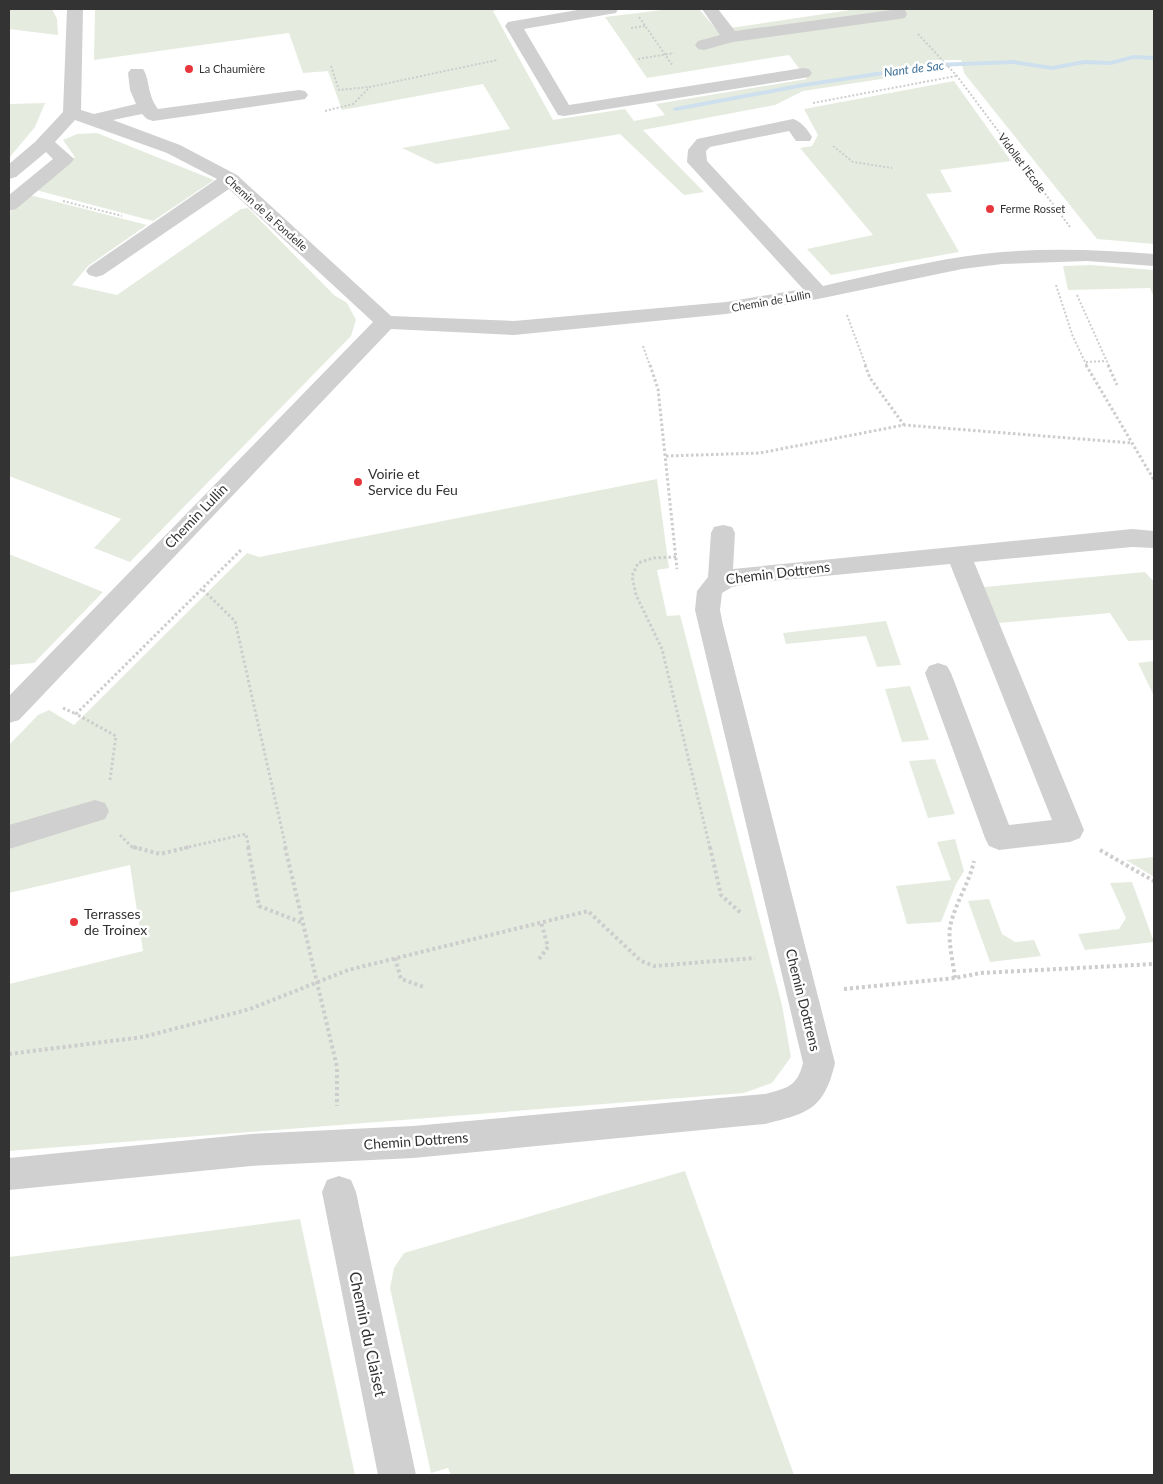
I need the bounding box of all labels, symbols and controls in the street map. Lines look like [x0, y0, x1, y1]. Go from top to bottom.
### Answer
water label: Nant de Sac [883, 57, 945, 80]
place label: La Chaumière [199, 62, 265, 75]
marker: La Chaumière [183, 63, 195, 75]
street label: Vidollet l'Ecole [996, 130, 1049, 195]
street label: Chemin de la Fondelle [222, 172, 310, 253]
place label: Ferme Rosset [1000, 202, 1065, 215]
marker: Ferme Rosset [984, 203, 996, 215]
street label: Chemin de Lullin [730, 287, 812, 314]
place label: Voirie et Service du Feu [368, 465, 458, 498]
marker: Voirie et Service du Feu [352, 476, 364, 488]
street label: Chemin Lullin [161, 480, 231, 551]
street label: Chemin Dottrens [725, 558, 831, 587]
place label: Terrasses de Troinex [84, 905, 147, 938]
marker: Terrasses de Troinex [68, 916, 80, 928]
street label: Chemin Dottrens [783, 947, 824, 1053]
street label: Chemin Dottrens [363, 1128, 469, 1153]
street label: Chemin du Claiset [346, 1270, 391, 1398]

